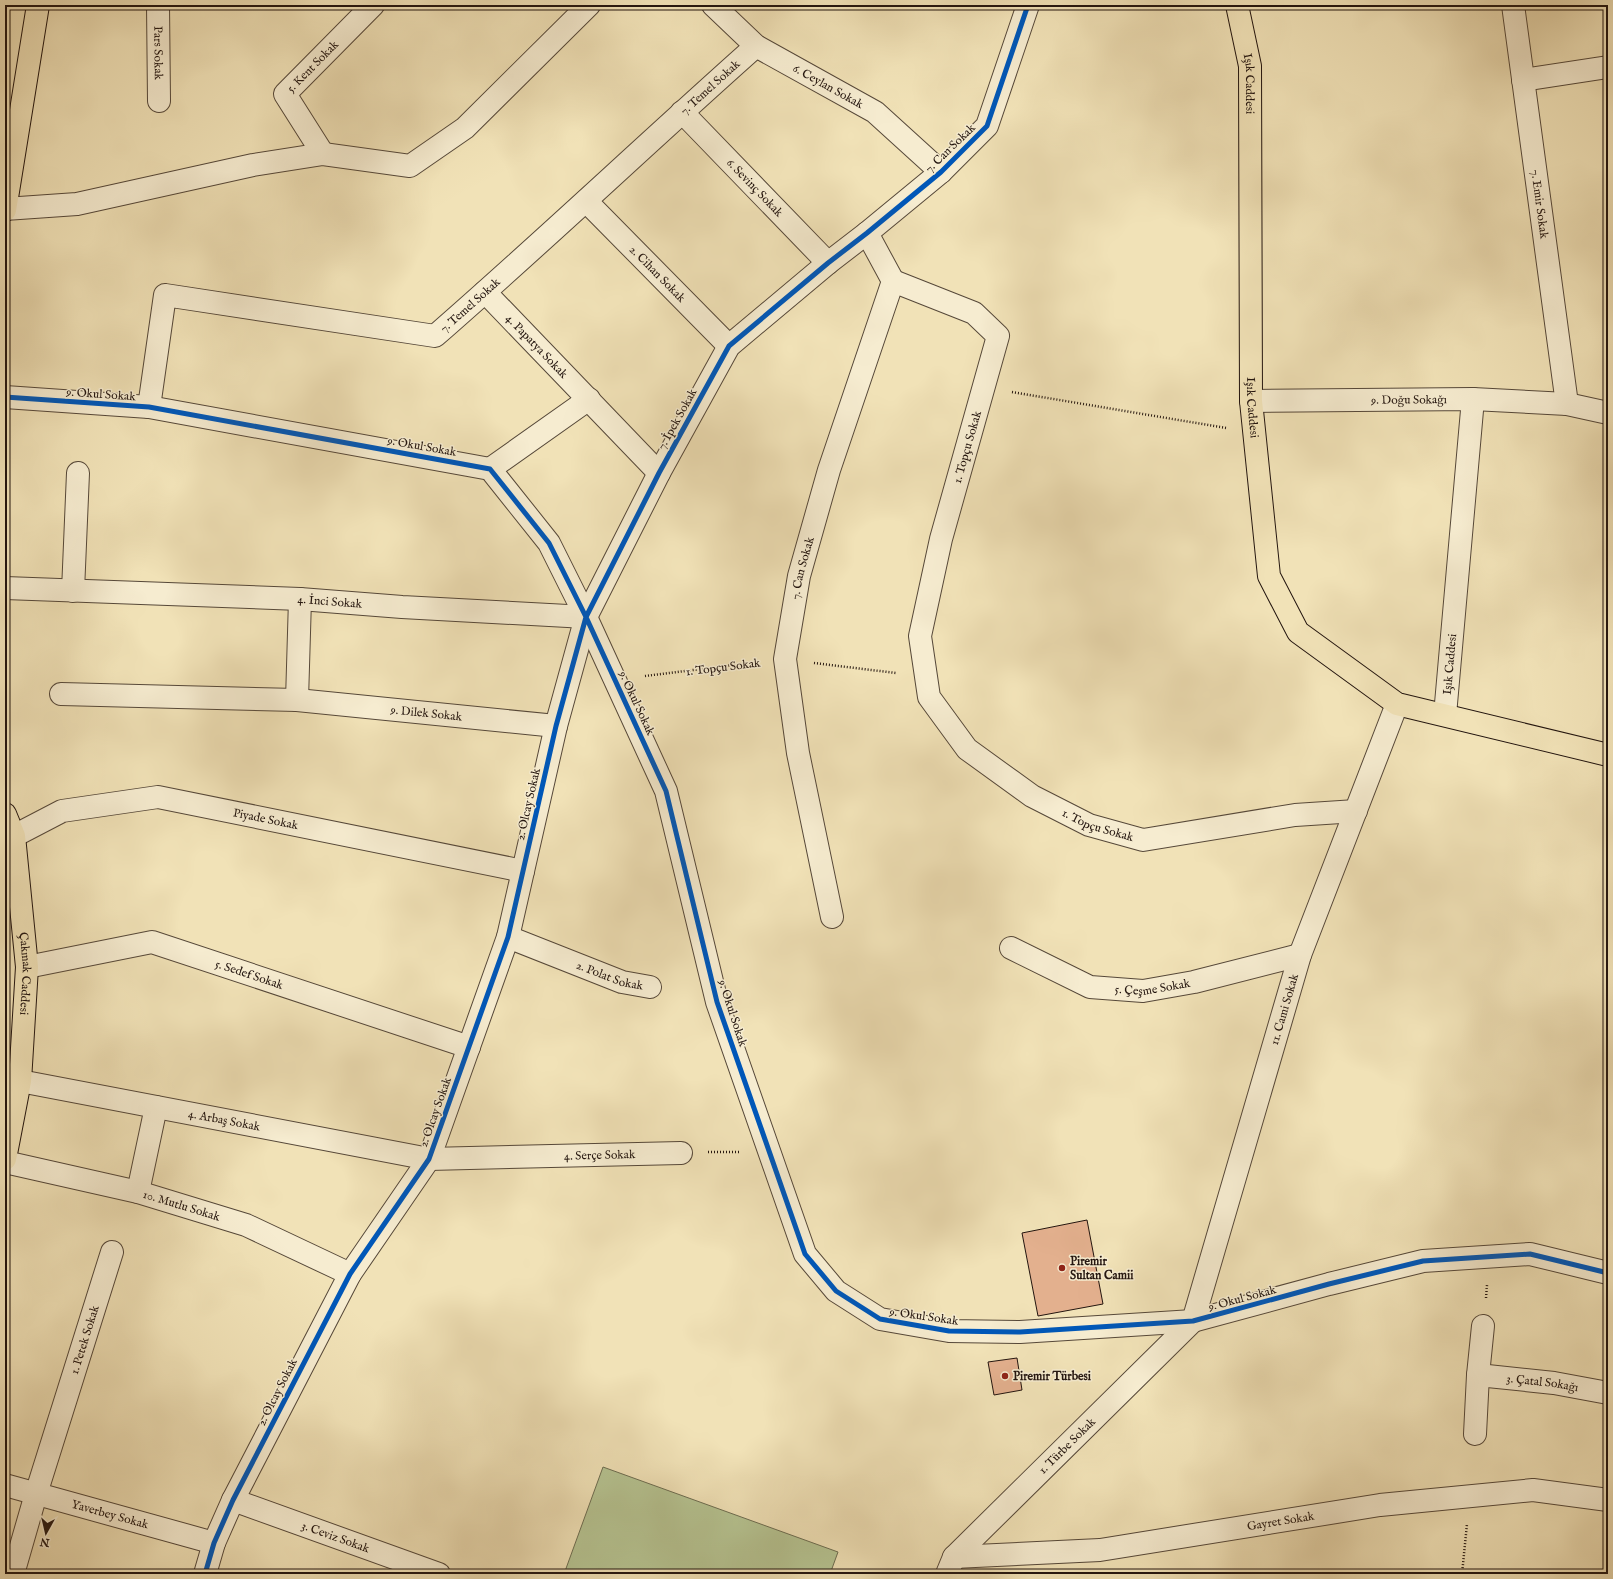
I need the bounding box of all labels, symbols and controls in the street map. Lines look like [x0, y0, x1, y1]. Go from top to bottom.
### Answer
street label: Pars Sokak [150, 26, 166, 81]
street label: 5. Kent Sokak [284, 37, 342, 96]
street label: Işık Caddesi [1239, 52, 1257, 114]
street label: 7. Temel Sokak [677, 56, 744, 119]
street label: 6. Ceylan Sokak [790, 61, 866, 112]
street label: 7. Can Sokak [922, 120, 979, 176]
street label: 6. Sevinç Sokak [723, 156, 787, 221]
street label: 7. Emir Sokak [1527, 169, 1552, 240]
street label: 2. Cihan Sokak [626, 242, 689, 306]
street label: 7. Temel Sokak [437, 274, 504, 336]
street label: 4. Papatya Sokak [502, 311, 571, 382]
street label: Işık Caddesi [1243, 377, 1262, 439]
street label: 9. Okul Sokak [65, 385, 137, 404]
street label: 7. İpek Sokak [654, 385, 702, 453]
street label: 9. Doğu Sokağı [1370, 392, 1447, 408]
street label: 1. Topçu Sokak [950, 409, 986, 485]
street label: 9. Okul Sokak [385, 433, 458, 460]
street label: 7. Can Sokak [788, 535, 818, 601]
street label: 4. İnci Sokak [297, 592, 363, 612]
street label: Işık Caddesi [1440, 633, 1460, 695]
street label: 1. Topçu Sokak [685, 655, 762, 680]
street label: 9. Okul Sokak [615, 668, 658, 738]
street label: 9. Dilek Sokak [389, 702, 463, 725]
street label: 2. Olcay Sokak [513, 766, 544, 842]
street label: Piyade Sokak [232, 805, 300, 833]
street label: 1. Topçu Sokak [1059, 806, 1136, 845]
street label: Çakmak Caddesi [16, 931, 34, 1016]
street label: 5. Sedef Sokak [213, 956, 286, 993]
street label: 2. Polat Sokak [574, 958, 645, 994]
street label: 11. Cami Sokak [1267, 971, 1302, 1047]
street label: 5. Çeşme Sokak [1114, 976, 1192, 999]
street label: 9. Okul Sokak [714, 977, 751, 1049]
street label: 2. Olcay Sokak [416, 1075, 455, 1149]
street label: 4. Arbaş Sokak [187, 1106, 262, 1135]
street label: 4. Serçe Sokak [564, 1147, 636, 1164]
street label: 10. Mutlu Sokak [141, 1187, 222, 1225]
place label: Piremir Sultan Camii [1070, 1254, 1134, 1283]
marker: Piremir Sultan Camii [1057, 1263, 1067, 1273]
street label: 9. Okul Sokak [1206, 1282, 1278, 1315]
street label: 1. Petek Sokak [67, 1303, 103, 1376]
street label: 9. Okul Sokak [887, 1304, 960, 1329]
street label: 2. Olcay Sokak [254, 1356, 301, 1428]
place label: Piremir Türbesi [1013, 1369, 1092, 1384]
marker: Piremir Türbesi [1000, 1371, 1010, 1381]
street label: 3. Çatal Sokağı [1506, 1371, 1580, 1395]
street label: 1. Türbe Sokak [1036, 1414, 1099, 1477]
street label: Yaverbey Sokak [70, 1497, 151, 1533]
street label: Gayret Sokak [1246, 1509, 1316, 1534]
north arrow [26, 1513, 66, 1553]
street label: 3. Ceviz Sokak [299, 1518, 372, 1557]
text: N [39, 1534, 51, 1550]

